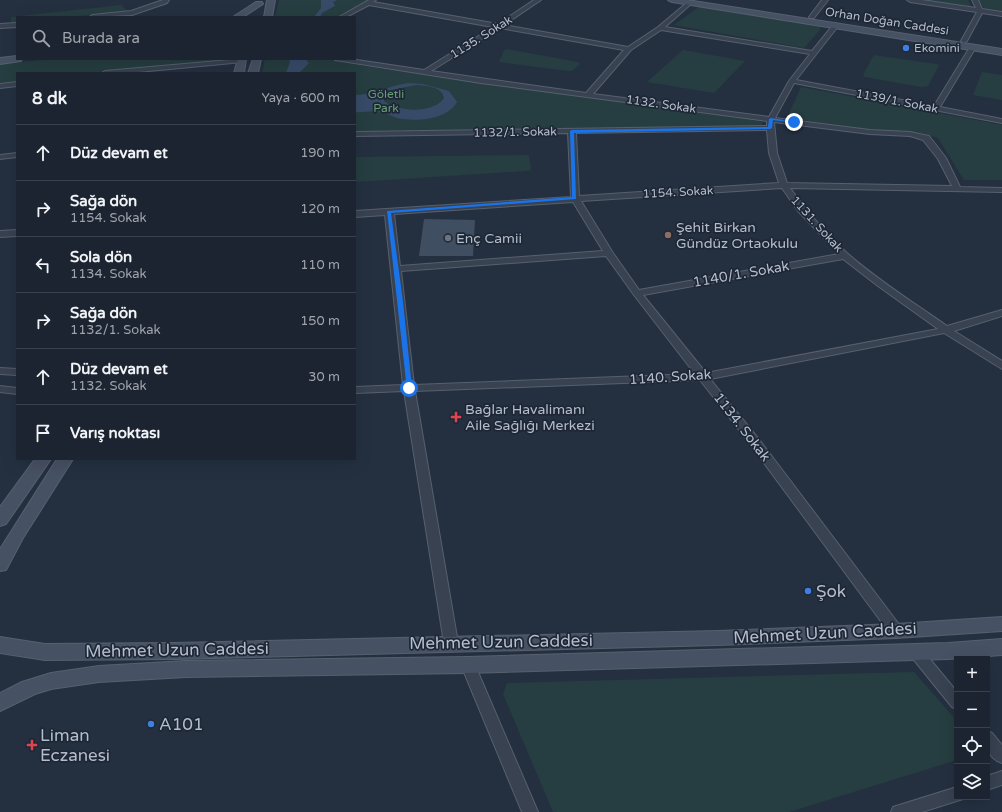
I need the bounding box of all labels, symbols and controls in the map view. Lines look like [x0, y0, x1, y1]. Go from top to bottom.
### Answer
street label: Orhan Doğan Caddesi [824, 4, 950, 38]
street label: 1135. Sokak [447, 12, 515, 62]
search box [16, 16, 356, 60]
icon: search [30, 27, 52, 49]
text: Burada ara [62, 29, 140, 47]
place label: Ekomini [914, 41, 960, 55]
marker: Ekomini [901, 43, 911, 53]
street label: 1139/1. Sokak [855, 86, 940, 116]
park label: Göletli Park [368, 87, 404, 115]
text: 8 dk [32, 88, 67, 109]
text: Yaya · 600 m [261, 90, 340, 106]
street label: 1132. Sokak [625, 92, 697, 116]
route end [785, 113, 803, 131]
street label: 1132/1. Sokak [473, 124, 557, 140]
icon: ahead [32, 142, 54, 164]
text: Düz devam et [70, 144, 168, 162]
text: 190 m [300, 145, 340, 161]
street label: 1154. Sokak [642, 183, 714, 201]
text: Sağa dön [70, 192, 137, 210]
street label: 1131. Sokak [788, 193, 846, 255]
icon: right [32, 198, 54, 220]
text: 120 m [300, 201, 340, 217]
text: 1154. Sokak [70, 210, 147, 226]
place label: Şehit Birkan Gündüz Ortaokulu [676, 219, 798, 252]
place label: Enç Camii [456, 230, 522, 247]
marker: Şehit Birkan Gündüz Ortaokulu [663, 230, 673, 240]
marker: Enç Camii [443, 233, 453, 243]
text: Sola dön [70, 248, 132, 266]
icon: left [32, 254, 54, 276]
text: 110 m [300, 257, 340, 273]
street label: 1140/1. Sokak [691, 257, 791, 291]
text: 1134. Sokak [70, 266, 147, 282]
text: Sağa dön [70, 304, 137, 322]
icon: right [32, 310, 54, 332]
text: 150 m [300, 313, 340, 329]
text: 1132/1. Sokak [70, 322, 161, 338]
text: Düz devam et [70, 360, 168, 378]
icon: ahead [32, 366, 54, 388]
street label: 1140. Sokak [628, 366, 712, 388]
text: 30 m [308, 369, 340, 385]
text: 1132. Sokak [70, 378, 147, 394]
route start [400, 379, 418, 397]
street label: 1134. Sokak [710, 389, 774, 465]
place label: Bağlar Havalimanı Aile Sağlığı Merkezi [465, 401, 595, 434]
marker: Bağlar Havalimanı Aile Sağlığı Merkezi [450, 411, 462, 423]
icon: arrive [32, 422, 54, 444]
text: Varış noktası [70, 424, 160, 442]
place label: Şok [816, 581, 846, 602]
marker: Şok [803, 586, 813, 596]
street label: Mehmet Uzun Caddesi [733, 618, 917, 648]
street label: Mehmet Uzun Caddesi [409, 630, 593, 654]
street label: Mehmet Uzun Caddesi [85, 638, 269, 662]
map controls [954, 656, 990, 800]
button: + [954, 656, 990, 692]
button: − [954, 692, 990, 728]
place label: A101 [159, 714, 204, 735]
marker: A101 [146, 719, 156, 729]
place label: Liman Eczanesi [40, 725, 110, 766]
button: locate [954, 728, 990, 764]
marker: Liman Eczanesi [27, 740, 37, 750]
button: layers [954, 764, 990, 800]

